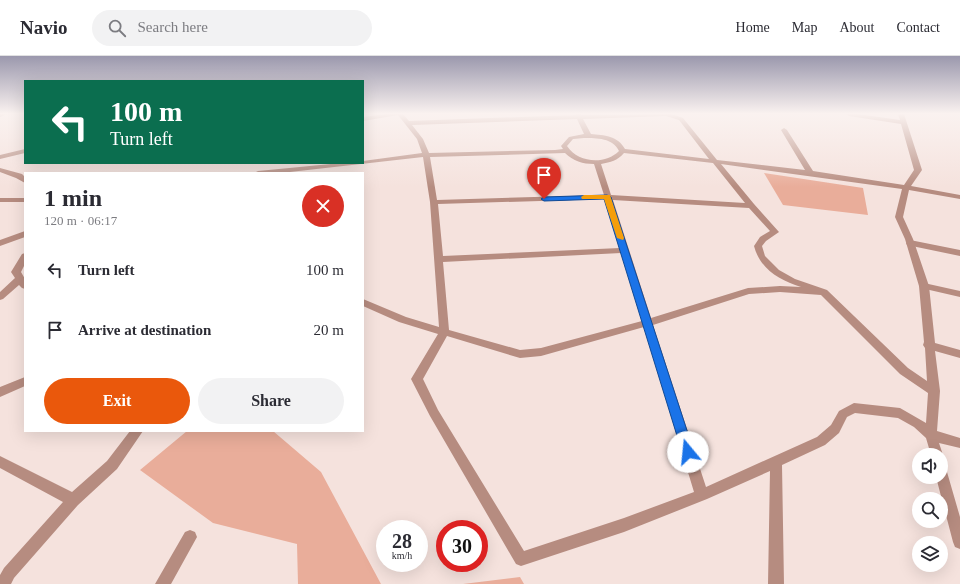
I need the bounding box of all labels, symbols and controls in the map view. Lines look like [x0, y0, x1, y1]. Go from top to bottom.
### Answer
search box [92, 10, 372, 46]
text: Navio [20, 17, 68, 38]
icon: search [106, 17, 128, 39]
text: Search here [138, 19, 208, 35]
text: Home [736, 20, 770, 35]
text: Map [792, 20, 817, 35]
text: About [839, 20, 874, 35]
text: Contact [896, 20, 940, 35]
icon: left [44, 96, 96, 148]
text: 100 m [110, 96, 182, 127]
text: Turn left [110, 129, 173, 149]
pin [527, 158, 561, 199]
icon: arrive [533, 164, 555, 186]
text: 1 min [44, 185, 102, 211]
button: close [302, 185, 344, 227]
text: 120 m · 06:17 [44, 213, 117, 228]
icon: left [44, 259, 66, 281]
text: Turn left [78, 262, 135, 278]
text: 100 m [306, 262, 344, 278]
icon: arrive [44, 319, 66, 341]
text: Arrive at destination [78, 322, 211, 338]
text: 20 m [314, 322, 344, 338]
button: Exit [44, 378, 190, 424]
button: Share [198, 378, 344, 424]
position arrow [667, 431, 709, 473]
map controls [912, 448, 948, 572]
button: sound [912, 448, 948, 484]
button: search [912, 492, 948, 528]
speed limit sign: 30 [436, 520, 488, 572]
text: 28 [392, 530, 412, 552]
button: layers [912, 536, 948, 572]
text: km/h [392, 550, 412, 561]

